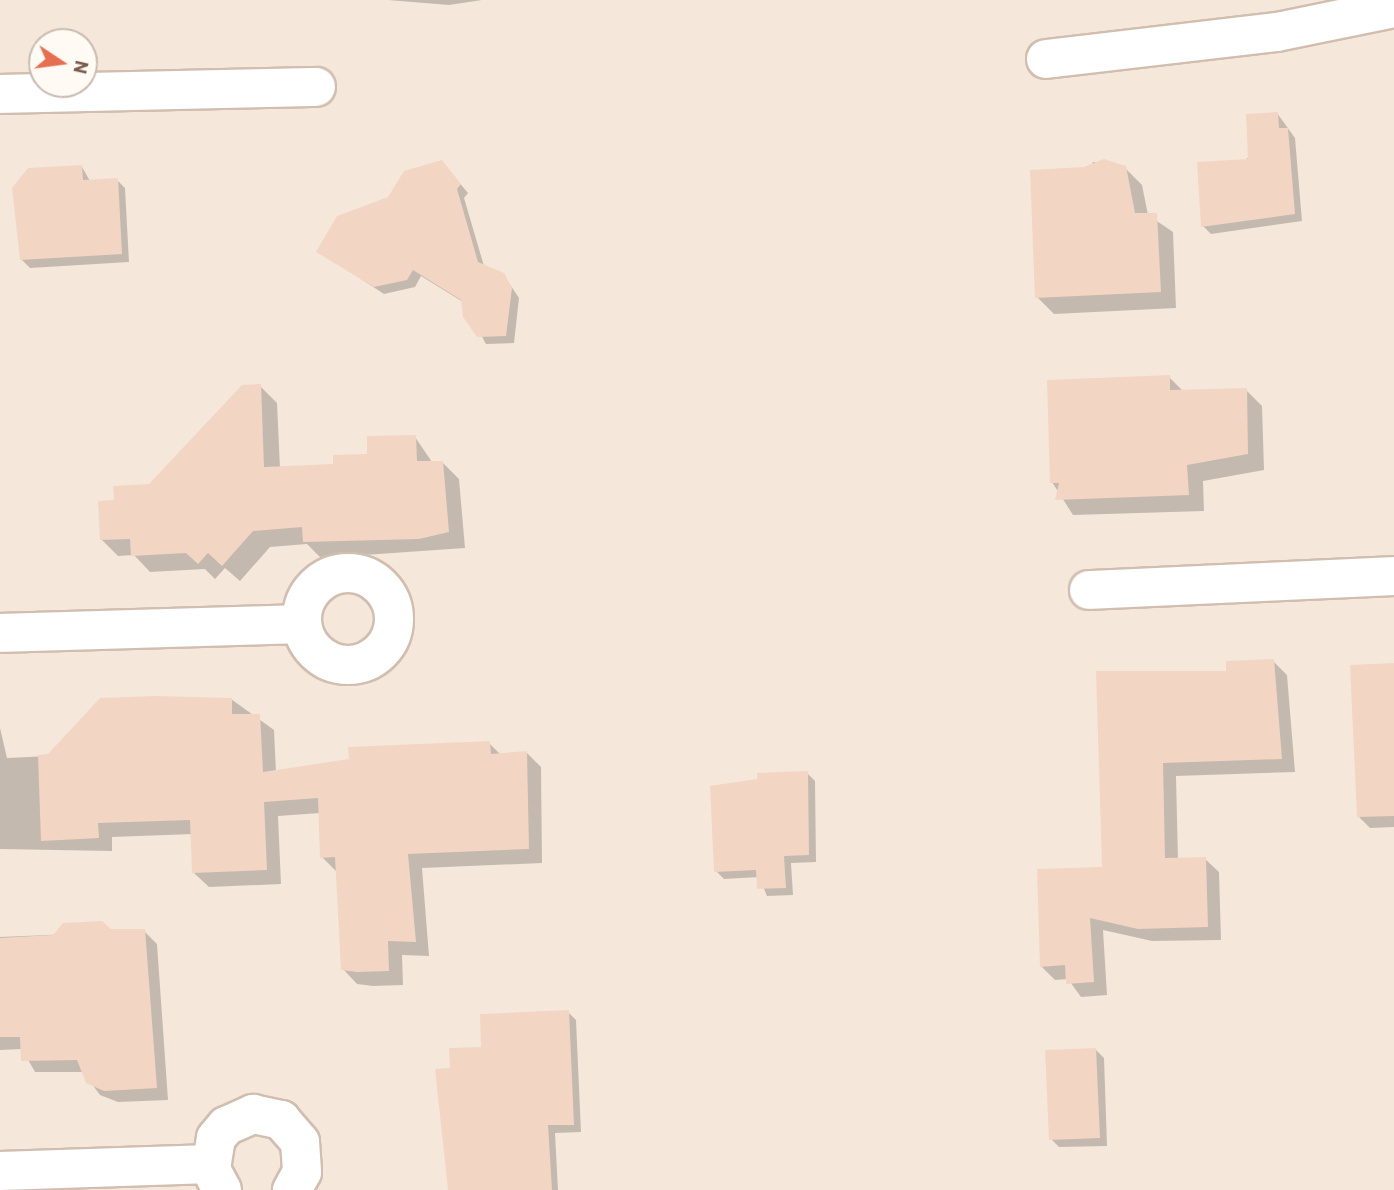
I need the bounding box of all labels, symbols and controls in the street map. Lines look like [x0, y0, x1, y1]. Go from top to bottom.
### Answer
north arrow [28, 28, 98, 98]
text: N [69, 59, 95, 76]

